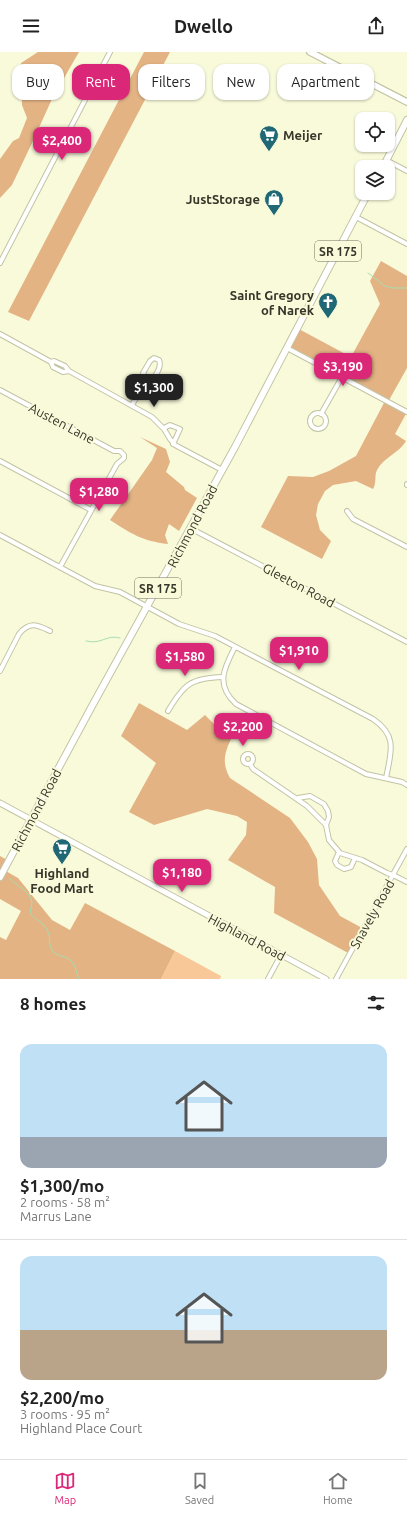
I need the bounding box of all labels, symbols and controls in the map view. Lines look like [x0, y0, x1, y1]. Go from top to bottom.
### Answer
icon: menu [20, 15, 42, 37]
icon: share [365, 15, 387, 37]
text: Dwello [174, 16, 233, 36]
chip: Buy [12, 64, 64, 100]
chip: Rent [72, 64, 130, 100]
chip: Filters [138, 64, 205, 100]
chip: New [213, 64, 269, 100]
chip: Apartment [277, 64, 374, 100]
map controls [355, 112, 395, 200]
button: locate [355, 112, 395, 152]
supermarket icon: Meijer [258, 124, 280, 152]
pin: $2,400 [29, 127, 95, 161]
place label: Meijer [283, 128, 323, 142]
text: $2,400 [42, 133, 82, 147]
button: layers [355, 160, 395, 200]
shop icon: JustStorage [263, 188, 285, 216]
place label: JustStorage [186, 192, 260, 206]
road number: SR 175 [315, 241, 361, 261]
place label: Saint Gregory of Narek [230, 288, 315, 317]
church icon: Saint Gregory of Narek [317, 291, 339, 319]
pin: $3,190 [310, 353, 376, 387]
text: $3,190 [323, 359, 363, 373]
pin: $1,300 [121, 374, 187, 408]
text: $1,300 [134, 380, 174, 394]
street label: Austen Lane [27, 400, 97, 446]
pin: $1,280 [66, 478, 132, 512]
street label: Richmond Road [164, 482, 220, 570]
text: $1,280 [79, 484, 119, 498]
street label: Gleeton Road [261, 560, 337, 610]
road number: SR 175 [135, 578, 181, 598]
pin: $1,910 [266, 637, 332, 671]
pin: $1,580 [152, 643, 218, 677]
text: $1,910 [279, 643, 319, 657]
text: $1,580 [165, 649, 205, 663]
pin: $2,200 [210, 713, 276, 747]
text: $2,200 [223, 719, 263, 733]
street label: Richmond Road [8, 766, 64, 854]
supermarket icon: Highland Food Mart [51, 837, 73, 865]
pin: $1,180 [149, 859, 215, 893]
text: $1,180 [162, 865, 202, 879]
place label: Highland Food Mart [30, 866, 94, 895]
street label: Snavely Road [347, 877, 397, 951]
street label: Highland Road [206, 911, 288, 963]
icon: filters [365, 992, 387, 1014]
text: 8 homes [20, 994, 86, 1013]
icon: home [168, 1070, 240, 1142]
text: $1,300/mo [20, 1176, 104, 1195]
text: 2 rooms · 58 m² [20, 1195, 110, 1209]
text: Marrus Lane [20, 1209, 92, 1223]
icon: home [168, 1282, 240, 1354]
text: $2,200/mo [20, 1388, 104, 1407]
text: 3 rooms · 95 m² [20, 1407, 110, 1421]
text: Highland Place Court [20, 1421, 142, 1435]
tab: Map [54, 1470, 76, 1506]
tab: Saved [185, 1470, 214, 1506]
tab: Home [323, 1470, 353, 1506]

